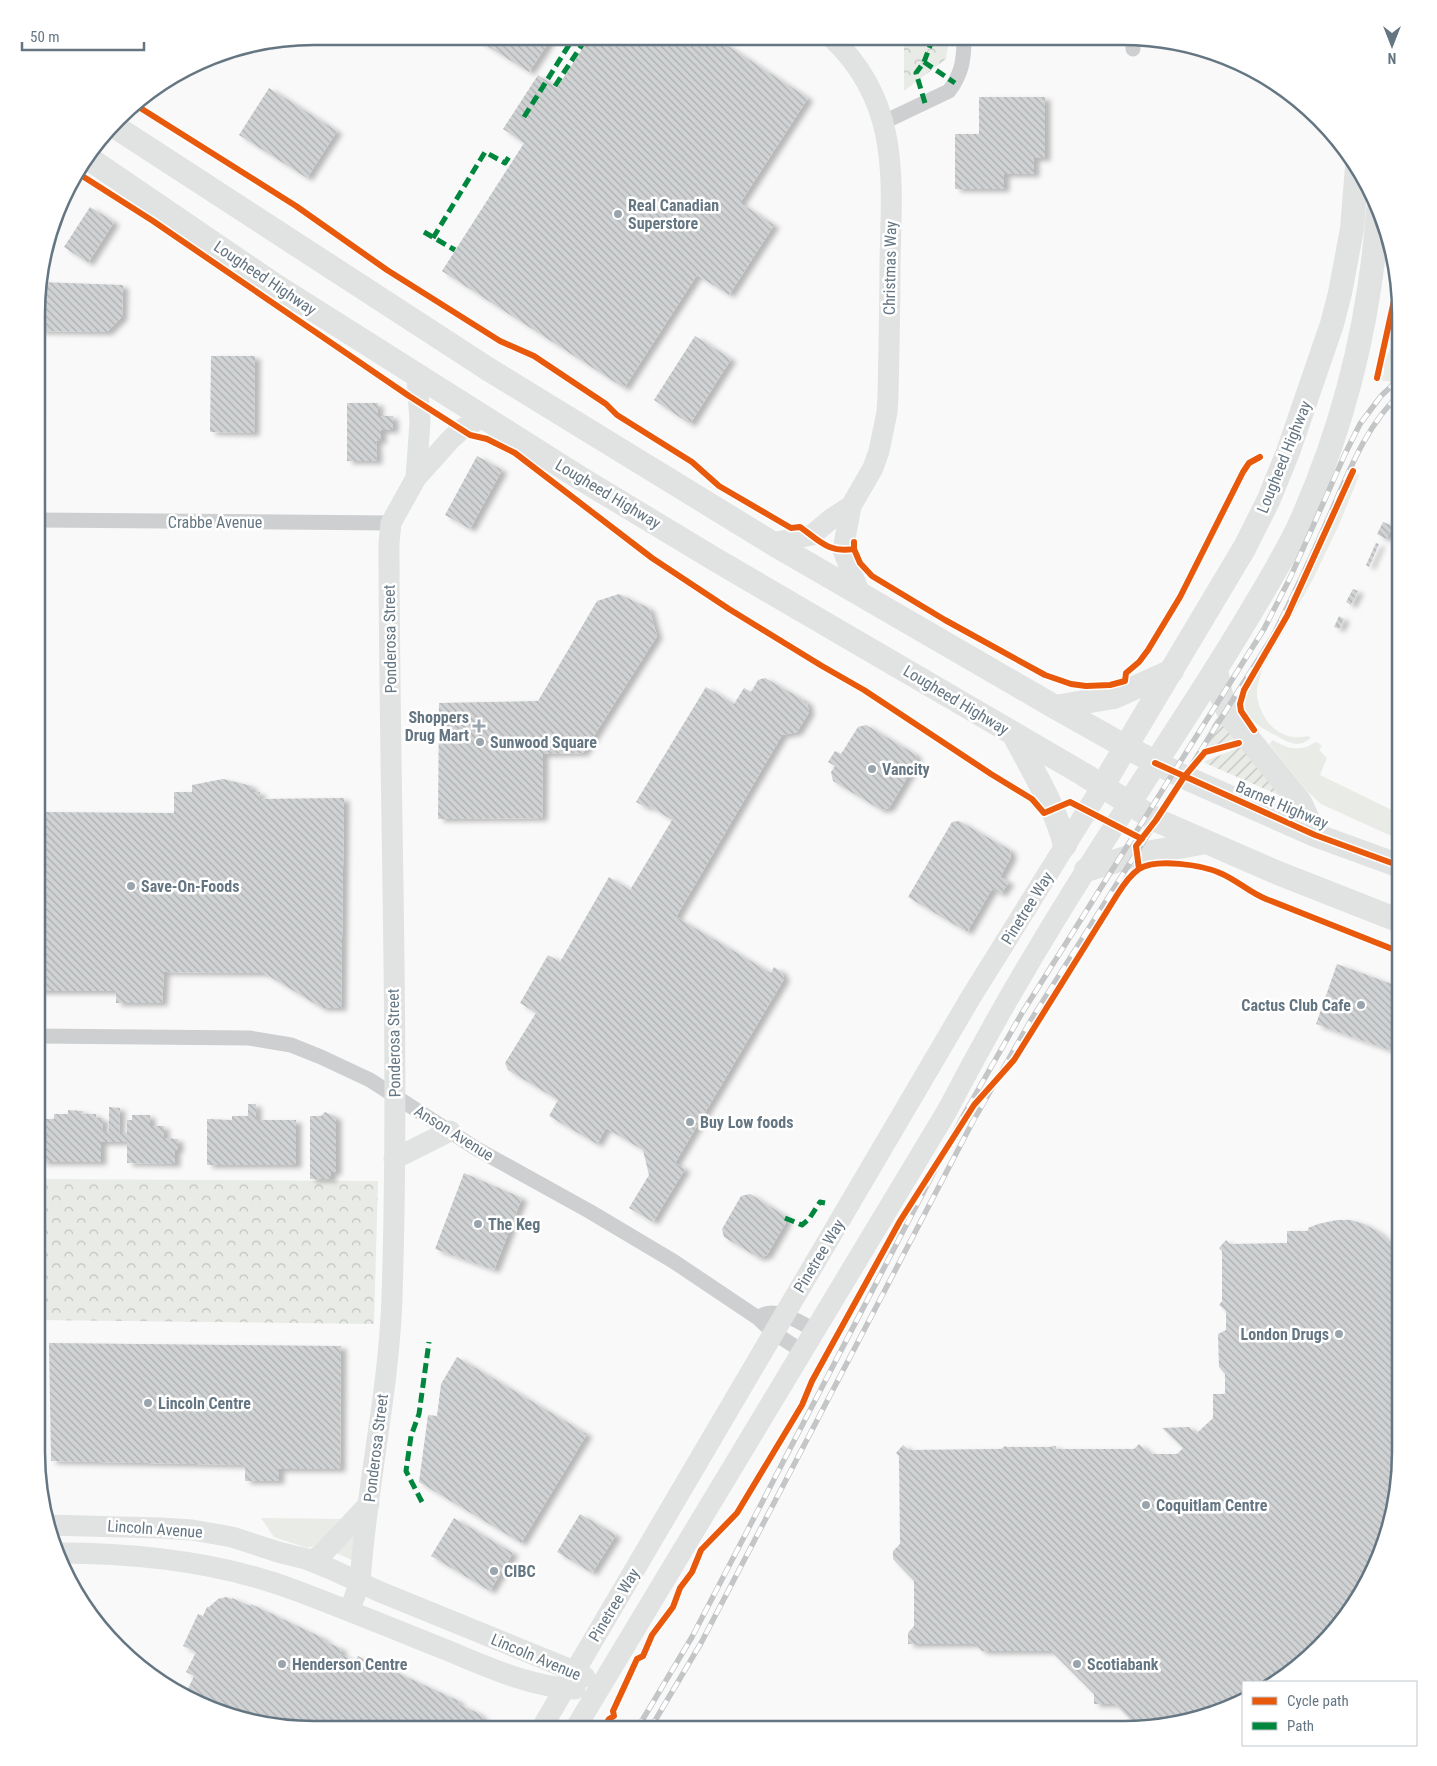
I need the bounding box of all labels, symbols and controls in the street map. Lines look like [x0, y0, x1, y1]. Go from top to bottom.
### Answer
scale bar [22, 20, 145, 52]
north arrow [1367, 20, 1417, 70]
text: 50 m [30, 28, 60, 46]
text: N [1388, 50, 1396, 66]
place label: Real Canadian Superstore [628, 196, 719, 233]
marker: Real Canadian Superstore [612, 208, 624, 220]
street label: Christmas Way [880, 220, 900, 315]
street label: Lougheed Highway [210, 237, 320, 319]
street label: Lougheed Highway [1253, 398, 1315, 516]
street label: Lougheed Highway [552, 455, 664, 533]
street label: Crabbe Avenue [168, 513, 262, 532]
street label: Ponderosa Street [380, 584, 400, 694]
street label: Lougheed Highway [900, 661, 1012, 739]
place label: Shoppers Drug Mart [405, 708, 469, 745]
marker: Shoppers Drug Mart [473, 720, 485, 732]
place label: Sunwood Square [490, 733, 597, 752]
marker: Sunwood Square [474, 736, 486, 748]
place label: Vancity [882, 760, 930, 779]
marker: Vancity [866, 763, 878, 775]
street label: Barnet Highway [1233, 777, 1331, 833]
street label: Pinetree Way [997, 868, 1057, 948]
place label: Save-On-Foods [141, 877, 239, 896]
marker: Save-On-Foods [125, 880, 137, 892]
street label: Ponderosa Street [384, 988, 404, 1098]
place label: Cactus Club Cafe [1241, 996, 1351, 1015]
marker: Cactus Club Cafe [1355, 999, 1367, 1011]
street label: Anson Avenue [411, 1101, 497, 1165]
place label: Buy Low foods [700, 1113, 793, 1132]
marker: Buy Low foods [684, 1116, 696, 1128]
place label: The Keg [488, 1215, 540, 1234]
street label: Pinetree Way [790, 1216, 848, 1296]
marker: The Keg [472, 1218, 484, 1230]
place label: London Drugs [1241, 1325, 1329, 1344]
marker: London Drugs [1333, 1328, 1345, 1340]
street label: Ponderosa Street [360, 1393, 392, 1503]
place label: Lincoln Centre [158, 1394, 251, 1413]
marker: Lincoln Centre [142, 1397, 154, 1409]
place label: Coquitlam Centre [1156, 1496, 1268, 1515]
marker: Coquitlam Centre [1140, 1499, 1152, 1511]
street label: Lincoln Avenue [107, 1516, 203, 1542]
place label: CIBC [504, 1562, 536, 1581]
marker: CIBC [488, 1565, 500, 1577]
street label: Pinetree Way [585, 1565, 643, 1645]
street label: Lincoln Avenue [488, 1630, 584, 1684]
place label: Henderson Centre [292, 1655, 408, 1674]
place label: Scotiabank [1087, 1655, 1159, 1674]
marker: Henderson Centre [276, 1658, 288, 1670]
marker: Scotiabank [1071, 1658, 1083, 1670]
legend [1242, 1681, 1417, 1746]
text: Cycle path [1287, 1692, 1349, 1710]
text: Path [1287, 1717, 1314, 1735]

